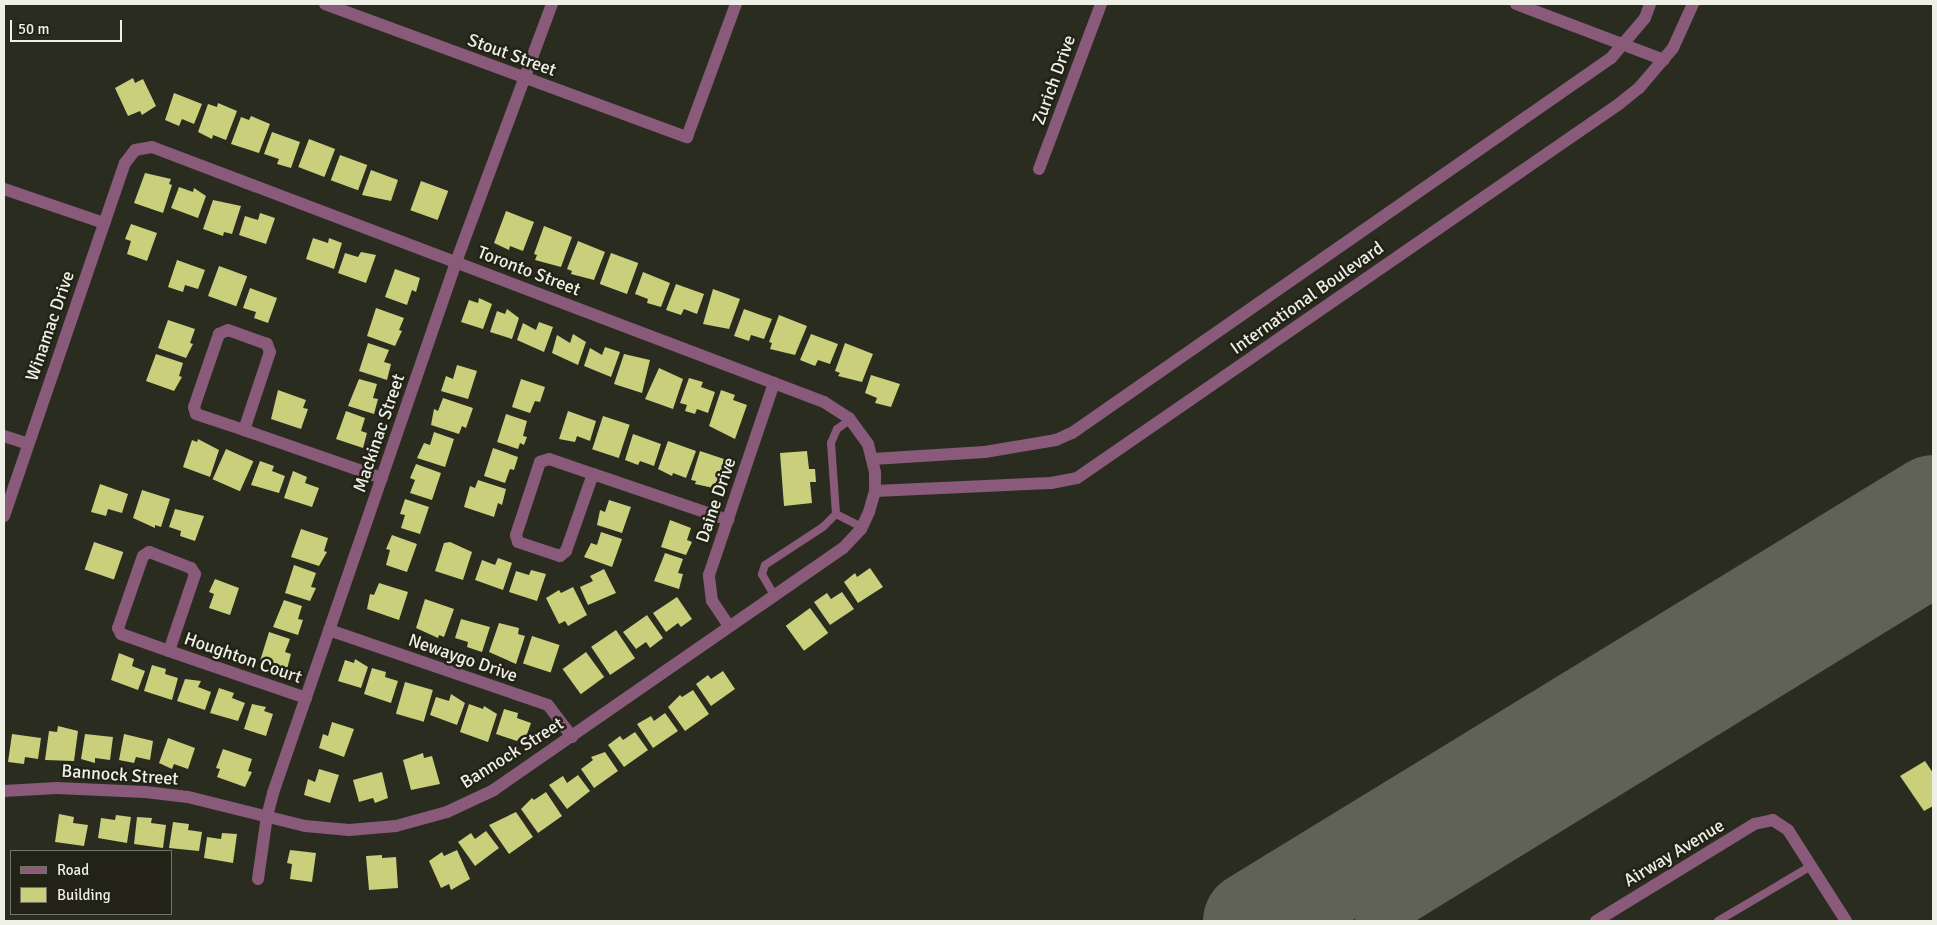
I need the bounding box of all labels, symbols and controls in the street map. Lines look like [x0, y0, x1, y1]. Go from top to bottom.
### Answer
scale bar [12, 10, 125, 42]
text: 50 m [18, 20, 49, 38]
street label: Stout Street [465, 29, 559, 81]
street label: Zurich Drive [1028, 32, 1080, 128]
street label: International Boulevard [1226, 237, 1388, 359]
street label: Toronto Street [474, 241, 584, 301]
street label: Winamac Drive [21, 268, 79, 384]
street label: Mackinac Street [349, 371, 409, 495]
street label: Daine Drive [691, 455, 741, 545]
street label: Houghton Court [181, 628, 305, 688]
street label: Newaygo Drive [406, 629, 520, 687]
street label: Bannock Street [457, 713, 567, 793]
street label: Bannock Street [61, 760, 179, 790]
street label: Airway Avenue [1620, 815, 1728, 891]
legend [10, 850, 172, 915]
text: Road [57, 861, 89, 879]
text: Building [57, 886, 111, 904]

